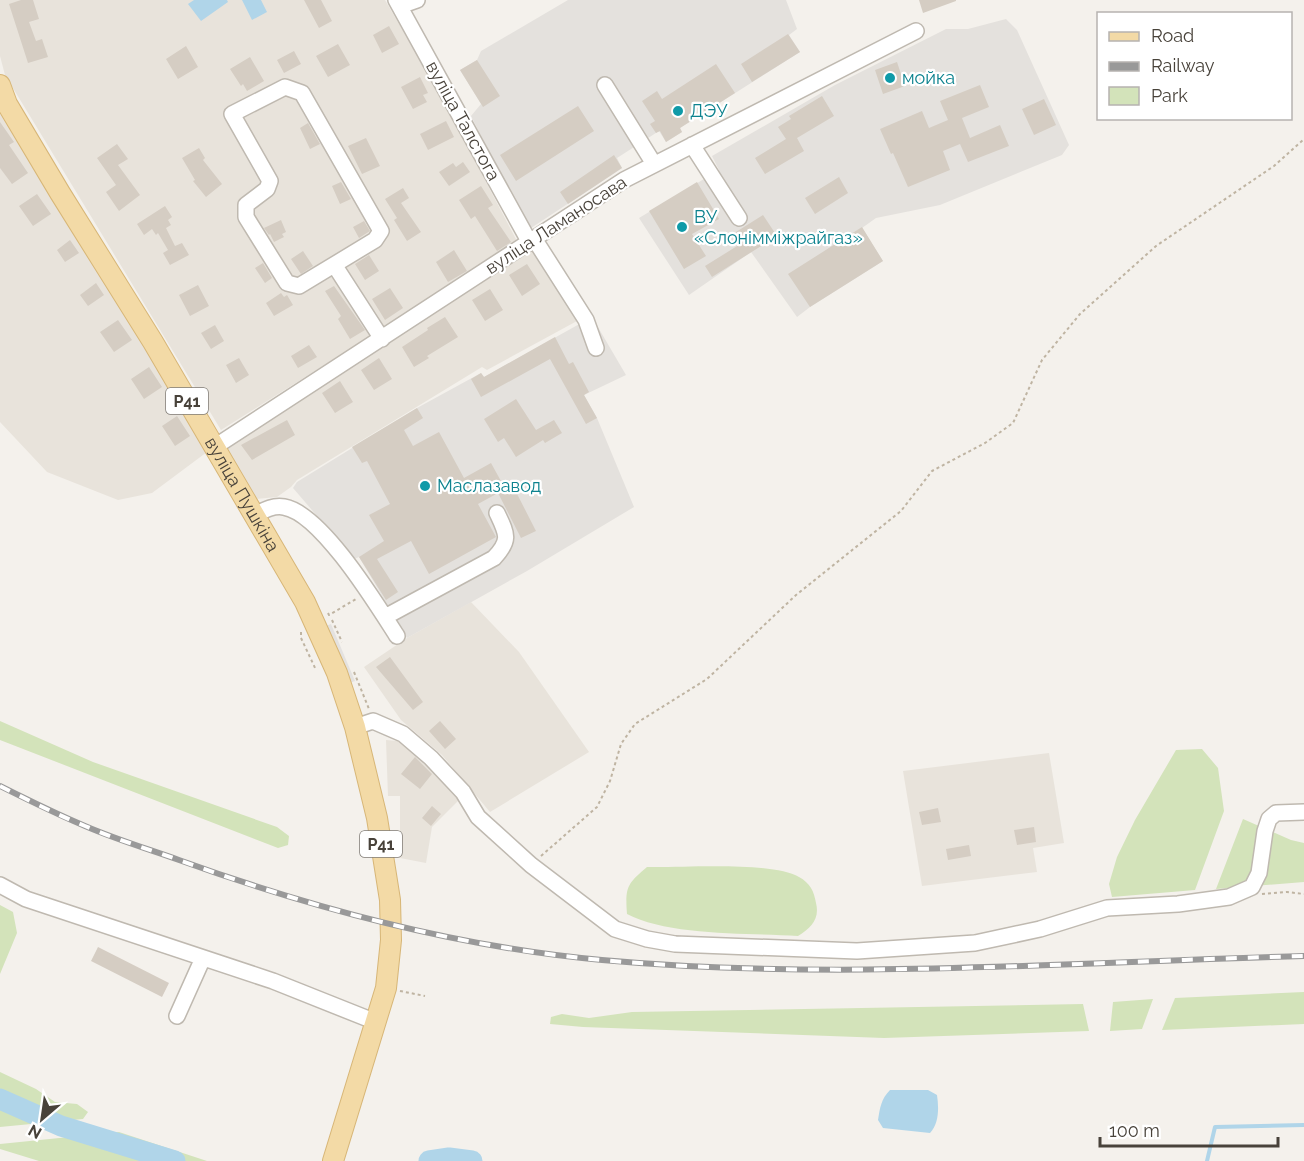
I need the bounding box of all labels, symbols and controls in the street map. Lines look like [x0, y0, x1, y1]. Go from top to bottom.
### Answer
legend [1097, 12, 1292, 120]
text: Road [1151, 25, 1194, 46]
text: Railway [1151, 55, 1215, 76]
street label: вуліца Талстога [422, 57, 505, 184]
place label: мойка [902, 67, 955, 88]
marker: мойка [883, 71, 897, 85]
text: Park [1151, 85, 1188, 106]
place label: ДЭУ [690, 100, 728, 121]
marker: ДЭУ [671, 104, 685, 118]
street label: вуліца Ламаносава [481, 171, 630, 278]
place label: ВУ «Слонімміжрайгаз» [694, 206, 863, 248]
marker: ВУ «Слонімміжрайгаз» [675, 220, 689, 234]
road number: Р41 [166, 388, 208, 414]
street label: вуліца Пушкіна [201, 433, 284, 555]
place label: Маслазавод [437, 475, 541, 496]
marker: Маслазавод [418, 479, 432, 493]
road number: Р41 [360, 831, 402, 857]
north arrow [12, 1089, 72, 1149]
scale bar [1100, 1110, 1278, 1148]
text: N [25, 1120, 45, 1143]
text: 100 m [1109, 1120, 1160, 1141]

